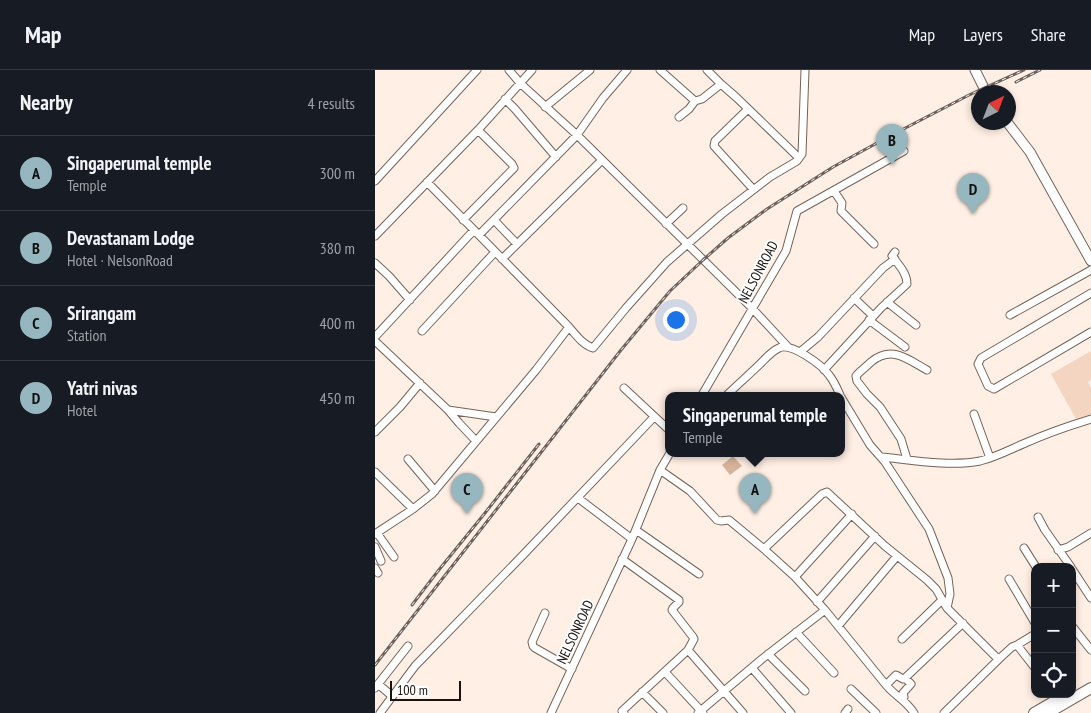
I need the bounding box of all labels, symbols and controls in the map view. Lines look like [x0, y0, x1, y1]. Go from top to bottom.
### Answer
text: Map [25, 19, 62, 50]
text: Map [909, 23, 935, 46]
text: Layers [963, 23, 1003, 46]
text: Share [1031, 23, 1066, 46]
north arrow [971, 85, 1016, 130]
text: Nearby [20, 89, 73, 116]
text: 4 results [308, 93, 355, 113]
pin: B [876, 124, 908, 165]
text: Singaperumal temple [67, 151, 212, 175]
text: A [32, 163, 40, 183]
text: 300 m [320, 163, 355, 183]
pin: D [957, 173, 989, 214]
text: Temple [67, 175, 107, 195]
text: Devastanam Lodge [67, 226, 194, 250]
text: B [32, 238, 40, 258]
text: 380 m [320, 238, 355, 258]
street label: NELSONROAD [734, 238, 782, 306]
text: Hotel · NelsonRoad [67, 250, 173, 270]
text: Srirangam [67, 301, 136, 325]
your location [663, 307, 689, 333]
text: C [32, 313, 40, 333]
text: 400 m [320, 313, 355, 333]
text: Station [67, 325, 106, 345]
text: Yatri nivas [67, 376, 137, 400]
text: D [32, 388, 40, 408]
text: 450 m [320, 388, 355, 408]
popup [665, 392, 845, 457]
text: Hotel [67, 400, 97, 420]
text: Singaperumal temple [683, 403, 827, 427]
text: Temple [683, 427, 723, 447]
pin: C [451, 473, 483, 514]
pin: A [739, 473, 771, 514]
map controls [1031, 563, 1076, 698]
button: + [1031, 563, 1076, 608]
street label: NELSONROAD [552, 597, 598, 667]
button: − [1031, 608, 1076, 653]
button: locate [1031, 653, 1076, 698]
scale bar [390, 678, 461, 701]
text: 100 m [397, 681, 428, 699]

